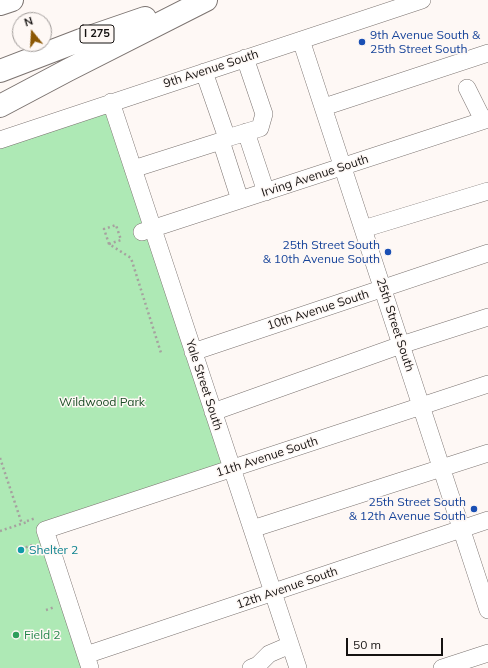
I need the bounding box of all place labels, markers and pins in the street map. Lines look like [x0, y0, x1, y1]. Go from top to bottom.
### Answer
place label: 9th Avenue South & 25th Street South [370, 28, 480, 56]
marker: 9th Avenue South & 25th Street South [357, 37, 367, 47]
place label: 25th Street South & 10th Avenue South [263, 238, 380, 266]
marker: 25th Street South & 10th Avenue South [383, 247, 393, 257]
place label: 25th Street South & 12th Avenue South [349, 495, 466, 523]
marker: 25th Street South & 12th Avenue South [469, 504, 479, 514]
place label: Shelter 2 [29, 543, 78, 557]
marker: Shelter 2 [16, 545, 26, 555]
place label: Field 2 [24, 628, 61, 642]
marker: Field 2 [11, 630, 21, 640]

